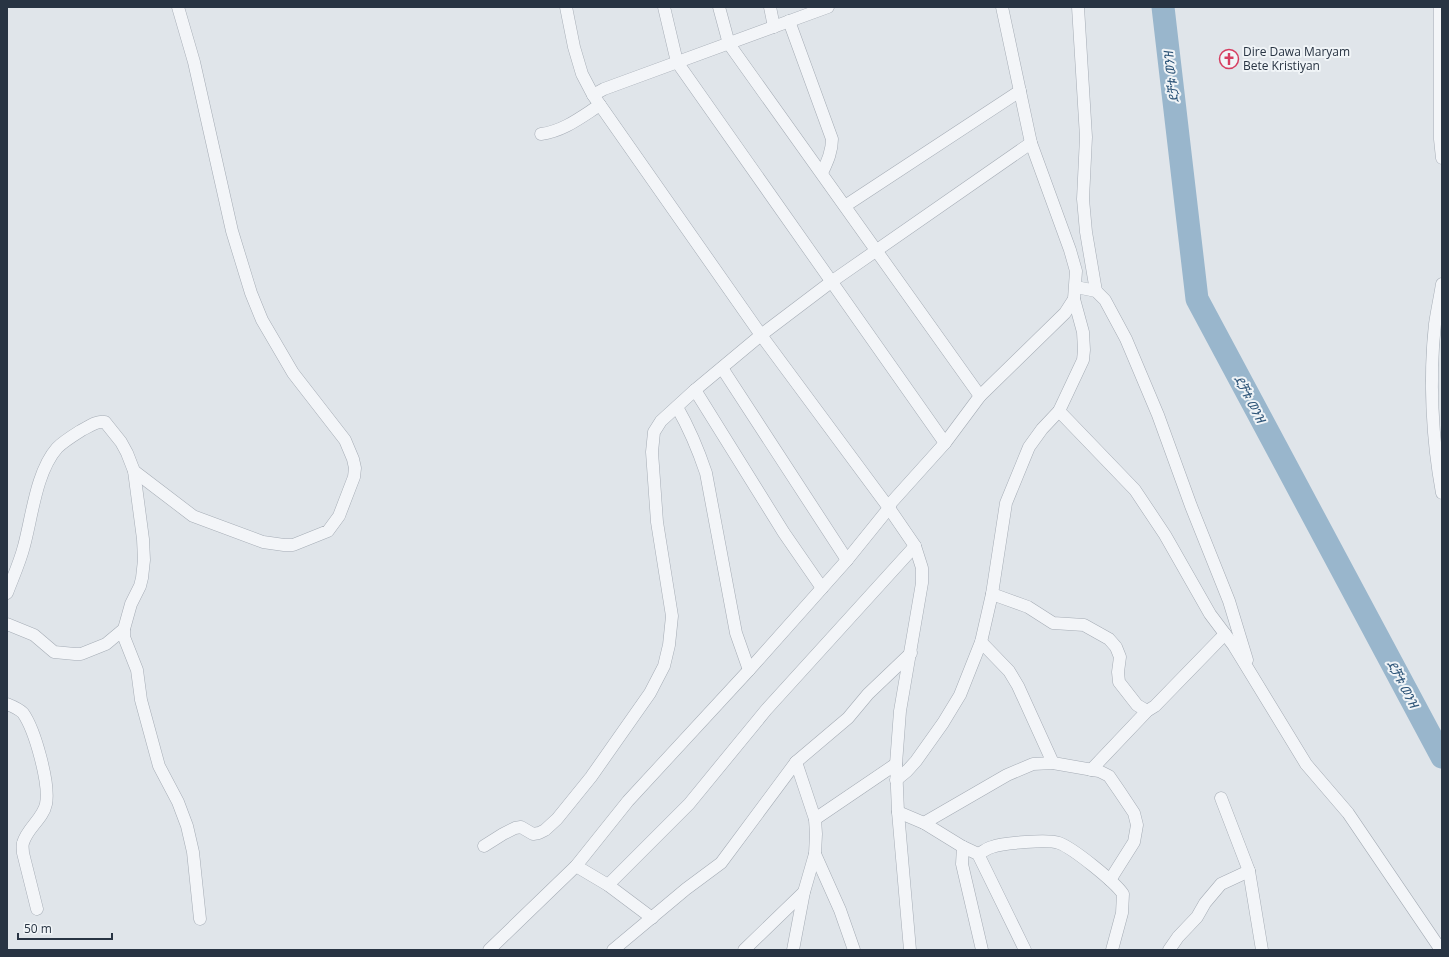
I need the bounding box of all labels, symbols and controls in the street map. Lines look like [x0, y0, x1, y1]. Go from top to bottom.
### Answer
place label: Dire Dawa Maryam Bete Kristiyan [1243, 43, 1350, 74]
church icon: Dire Dawa Maryam Bete Kristiyan [1218, 48, 1240, 70]
water label: ደቻቱ ወንዝ [1159, 49, 1183, 104]
water label: ደቻቱ ወንዝ [1230, 372, 1271, 427]
water label: ደቻቱ ወንዝ [1383, 657, 1424, 712]
scale bar [18, 915, 112, 941]
text: 50 m [24, 920, 52, 937]

